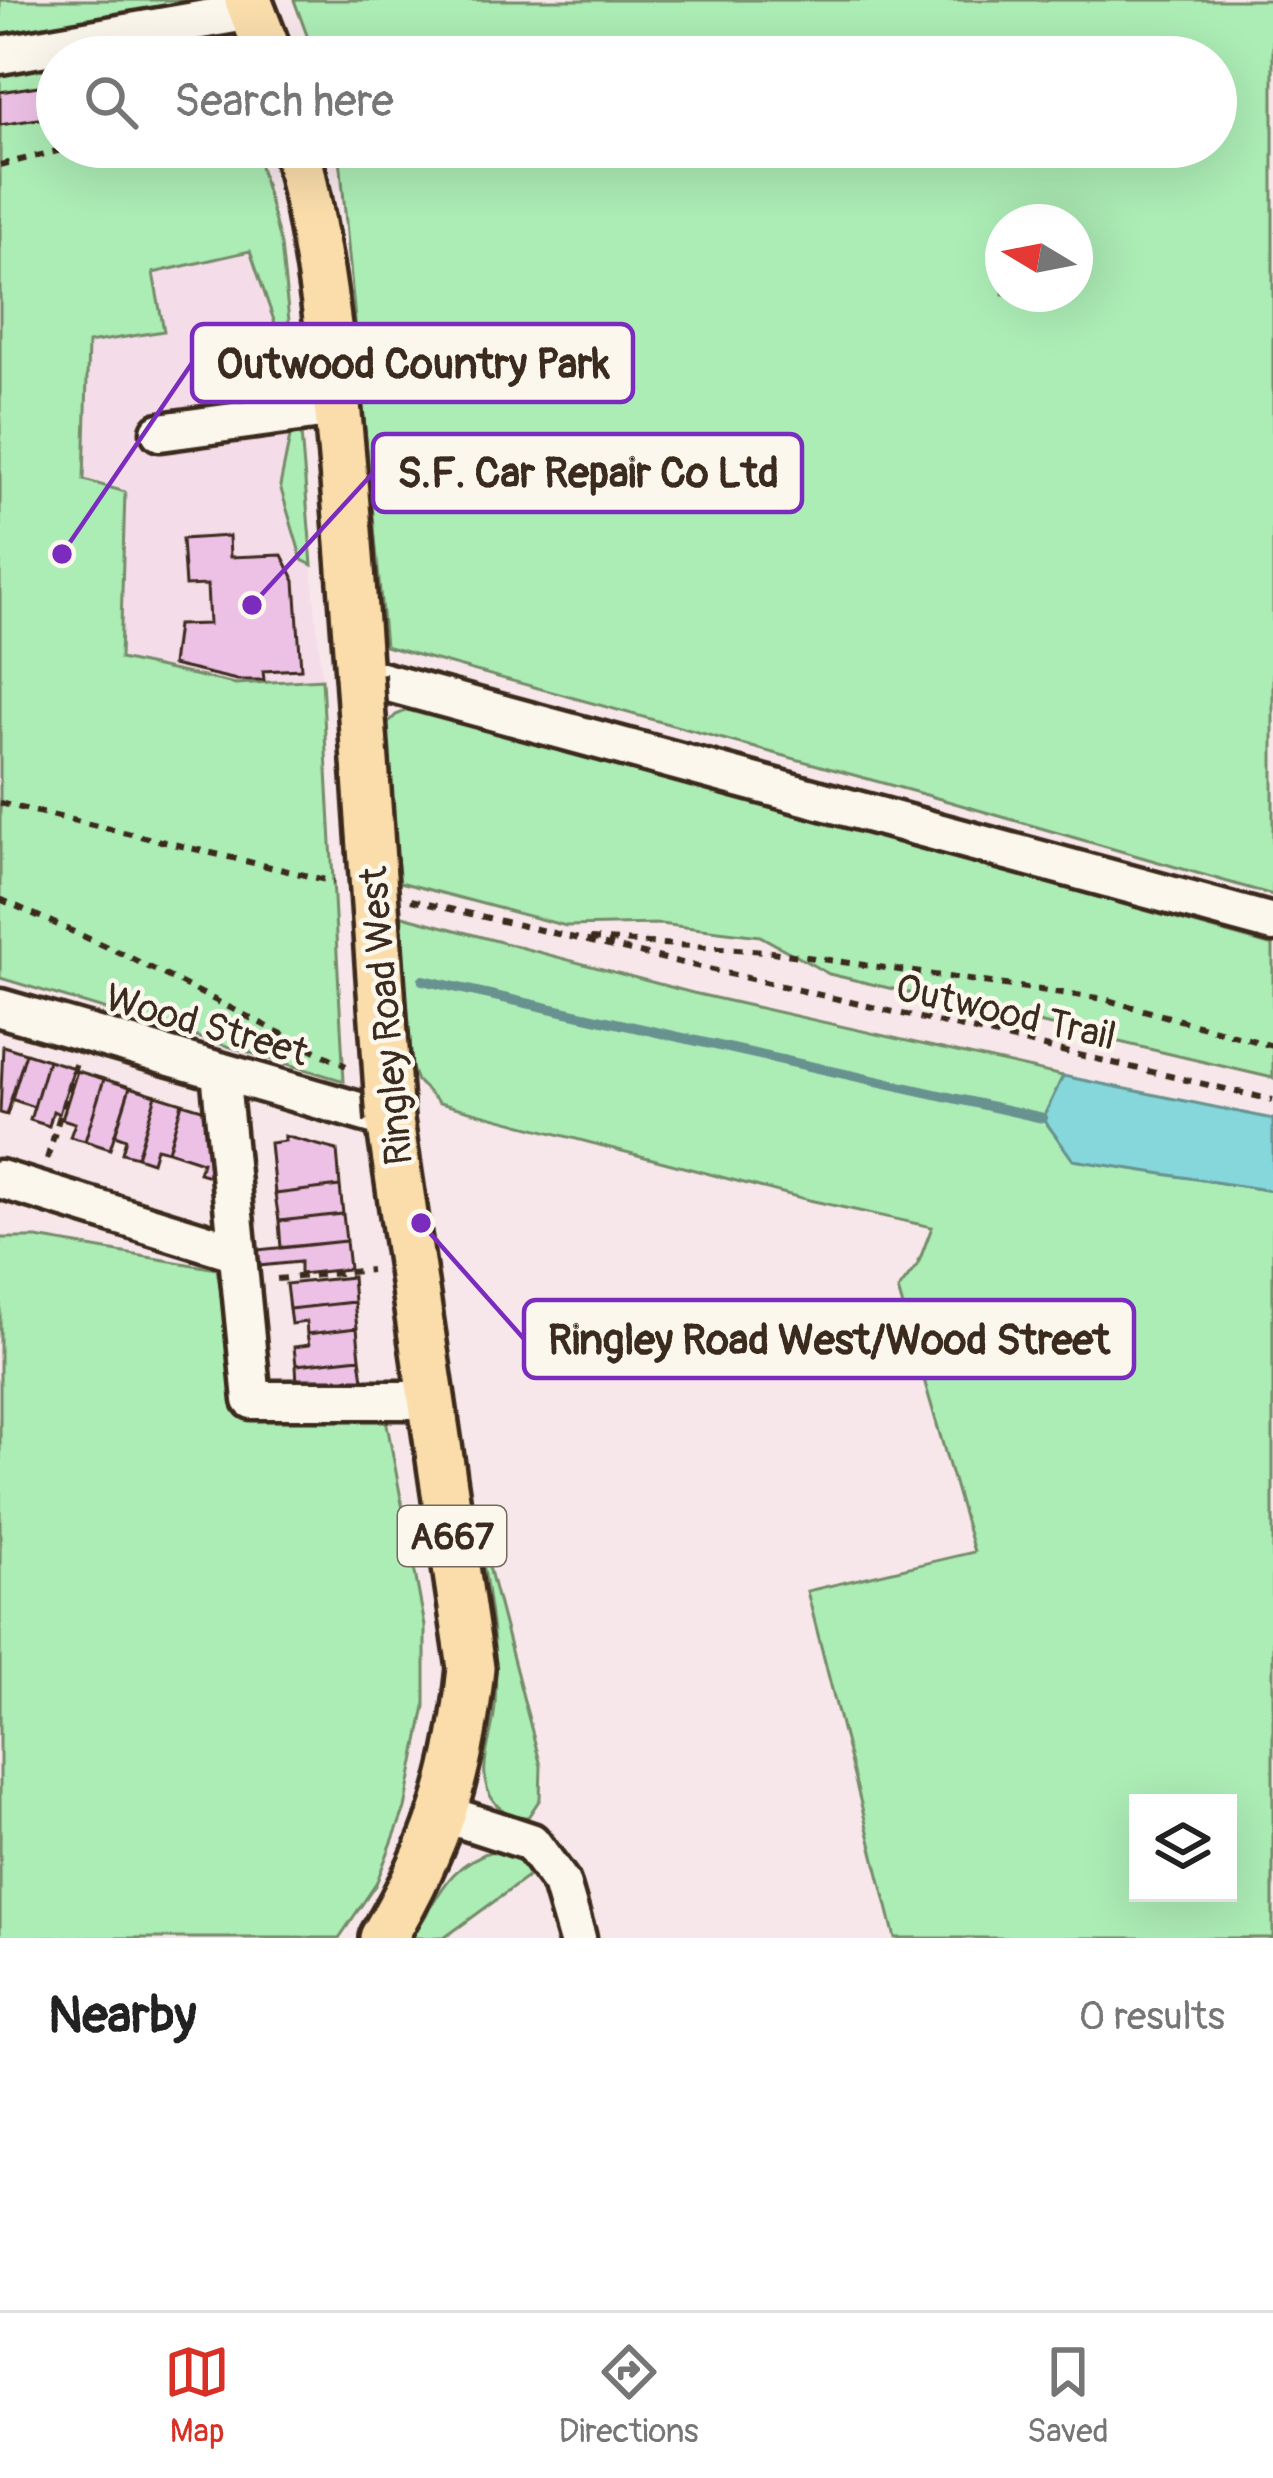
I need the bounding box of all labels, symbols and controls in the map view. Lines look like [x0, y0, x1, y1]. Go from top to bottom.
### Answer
search box [36, 36, 1237, 168]
icon: search [78, 69, 144, 135]
text: Search here [174, 74, 394, 130]
north arrow [985, 204, 1093, 312]
callout: Outwood Country Park [192, 324, 633, 402]
text: Outwood Country Park [216, 339, 610, 391]
callout: S.F. Car Repair Co Ltd [373, 434, 802, 512]
text: S.F. Car Repair Co Ltd [397, 448, 779, 500]
street label: Ringley Road West [349, 864, 424, 1167]
street label: Outwood Trail [891, 963, 1121, 1062]
street label: Wood Street [100, 973, 314, 1078]
callout: Ringley Road West/Wood Street [524, 1300, 1134, 1378]
text: Ringley Road West/Wood Street [548, 1315, 1111, 1367]
road number: A667 [398, 1506, 506, 1566]
map controls [1129, 1794, 1237, 1902]
button: layers [1129, 1794, 1237, 1902]
text: Nearby [48, 1984, 196, 2048]
text: 0 results [1079, 1992, 1225, 2041]
tab: Map [164, 2339, 230, 2452]
tab: Directions [559, 2339, 699, 2452]
tab: Saved [1027, 2339, 1109, 2452]

